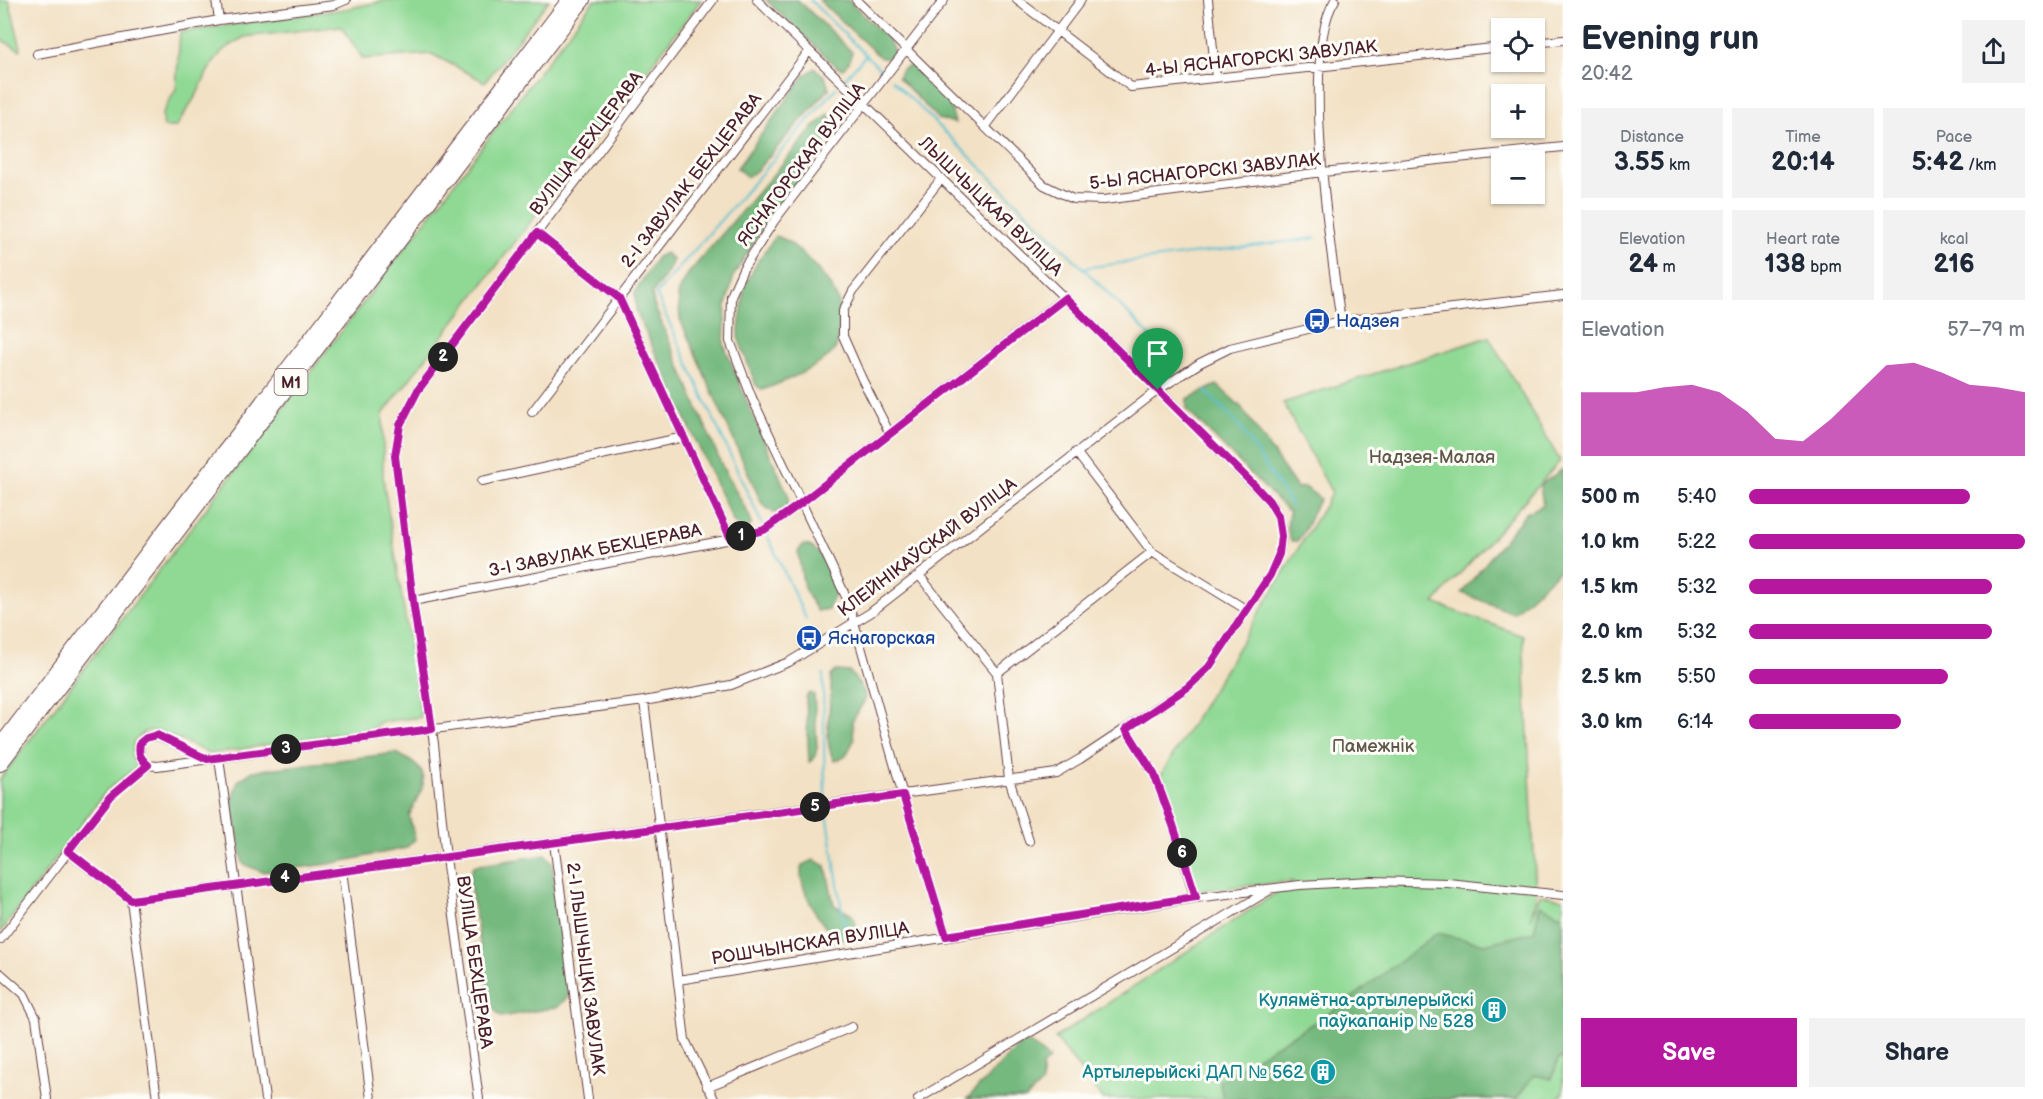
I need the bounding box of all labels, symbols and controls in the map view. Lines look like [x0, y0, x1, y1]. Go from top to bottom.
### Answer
map controls [1491, 18, 1545, 204]
button: locate [1491, 18, 1545, 72]
text: Evening run [1581, 19, 1759, 59]
button: share [1962, 20, 2025, 83]
street label: 4-Ы ЯСНАГОРСКІ ЗАВУЛАК [1144, 36, 1379, 81]
text: 20:42 [1581, 62, 1633, 86]
street label: ВУЛІЦА БЕХЦЕРАВА [526, 67, 647, 219]
street label: ЯСНАГОРСКАЯ ВУЛІЦА [733, 78, 870, 250]
button: + [1491, 84, 1545, 138]
street label: 2-І ЗАВУЛАК БЕХЦЕРАВА [617, 89, 766, 272]
text: Distance [1620, 128, 1684, 147]
text: Time [1785, 128, 1821, 147]
text: Pace [1936, 128, 1972, 147]
street label: ЛЫШЧЫЦКАЯ ВУЛІЦА [914, 132, 1067, 280]
text: 3.55 [1614, 147, 1665, 178]
text: 20:14 [1771, 147, 1835, 178]
text: 5:42 [1912, 147, 1964, 178]
street label: 5-Ы ЯСНАГОРСКІ ЗАВУЛАК [1088, 149, 1322, 194]
button: − [1491, 150, 1545, 204]
text: km [1665, 156, 1690, 175]
text: /km [1964, 156, 1996, 175]
text: Elevation [1619, 230, 1685, 249]
text: Heart rate [1766, 230, 1840, 249]
text: kcal [1940, 230, 1968, 249]
text: 24 [1628, 249, 1658, 280]
text: 138 [1764, 249, 1806, 280]
text: 216 [1933, 249, 1975, 280]
text: m [1658, 258, 1676, 277]
text: bpm [1806, 258, 1842, 277]
bus stop icon: Надзея [1302, 306, 1332, 336]
place label: Надзея [1336, 311, 1400, 332]
text: Elevation [1581, 318, 1664, 342]
text: 57–79 m [1947, 318, 2025, 342]
pin [1132, 328, 1183, 390]
icon: arrive [1141, 337, 1174, 370]
pin: 2 [428, 342, 458, 372]
text: 2 [438, 347, 448, 366]
road number: М1 [274, 369, 308, 395]
park label: Надзея-Малая [1369, 447, 1495, 468]
street label: КЛЕЙНІКАЎСКАЙ ВУЛІЦА [833, 473, 1021, 621]
text: 500 m [1581, 485, 1640, 509]
text: 5:40 [1677, 485, 1716, 509]
street label: 3-І ЗАВУЛАК БЕХЦЕРАВА [487, 520, 703, 581]
pin: 1 [726, 521, 756, 551]
text: 1 [738, 526, 744, 545]
text: 1.0 km [1581, 530, 1639, 554]
text: 5:22 [1677, 530, 1716, 554]
text: 1.5 km [1581, 575, 1638, 599]
text: 5:32 [1677, 575, 1717, 599]
text: 2.0 km [1581, 620, 1643, 644]
text: 5:32 [1677, 620, 1717, 644]
bus stop icon: Яснагорская [794, 623, 824, 653]
place label: Яснагорская [828, 628, 935, 649]
text: 2.5 km [1581, 665, 1642, 689]
text: 5:50 [1677, 665, 1716, 689]
text: 3.0 km [1581, 710, 1642, 734]
text: 6:14 [1677, 710, 1713, 734]
pin: 3 [271, 734, 301, 764]
park label: Памежнік [1332, 736, 1415, 757]
text: 3 [281, 739, 291, 758]
pin: 5 [800, 792, 830, 822]
text: 5 [810, 797, 820, 816]
pin: 6 [1167, 838, 1197, 868]
text: 6 [1177, 843, 1187, 862]
street label: 2-І ЛЫШЧЫЦКІ ЗАВУЛАК [562, 861, 609, 1077]
pin: 4 [270, 863, 300, 893]
text: 4 [280, 868, 290, 887]
street label: ВУЛІЦА БЕХЦЕРАВА [452, 874, 497, 1050]
street label: РОШЧЫНСКАЯ ВУЛІЦА [710, 917, 910, 969]
place label: Кулямётна-артылерыйскі паўкапанір № 528 [1258, 990, 1474, 1032]
building icon: Кулямётна-артылерыйскі паўкапанір № 528 [1479, 995, 1509, 1025]
button: Save [1581, 1018, 1797, 1087]
button: Share [1809, 1018, 2025, 1087]
building icon: Артылерыйскі ДАП № 562 [1308, 1057, 1338, 1087]
place label: Артылерыйскі ДАП № 562 [1082, 1062, 1304, 1083]

